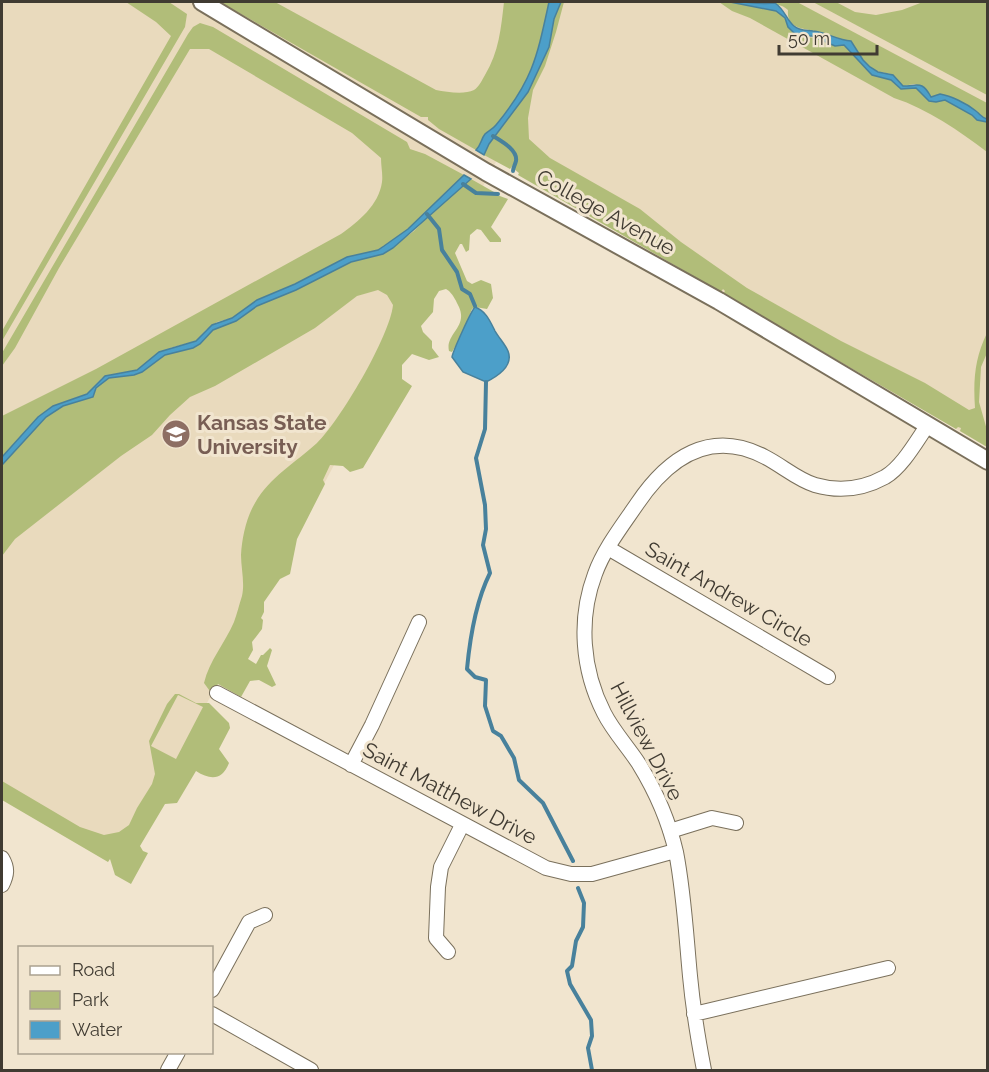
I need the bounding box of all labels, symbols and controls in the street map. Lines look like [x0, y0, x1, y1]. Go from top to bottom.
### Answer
scale bar [779, 18, 876, 56]
text: 50 m [788, 28, 830, 49]
street label: College Avenue [532, 164, 680, 260]
place label: Kansas State University [197, 410, 327, 459]
school or university icon: Kansas State University [160, 418, 192, 450]
street label: Saint Andrew Circle [641, 536, 817, 652]
street label: Hillview Drive [605, 677, 689, 805]
street label: Saint Matthew Drive [359, 737, 541, 849]
legend [18, 946, 213, 1054]
text: Road [72, 959, 115, 980]
text: Park [72, 989, 109, 1010]
text: Water [72, 1019, 123, 1040]

